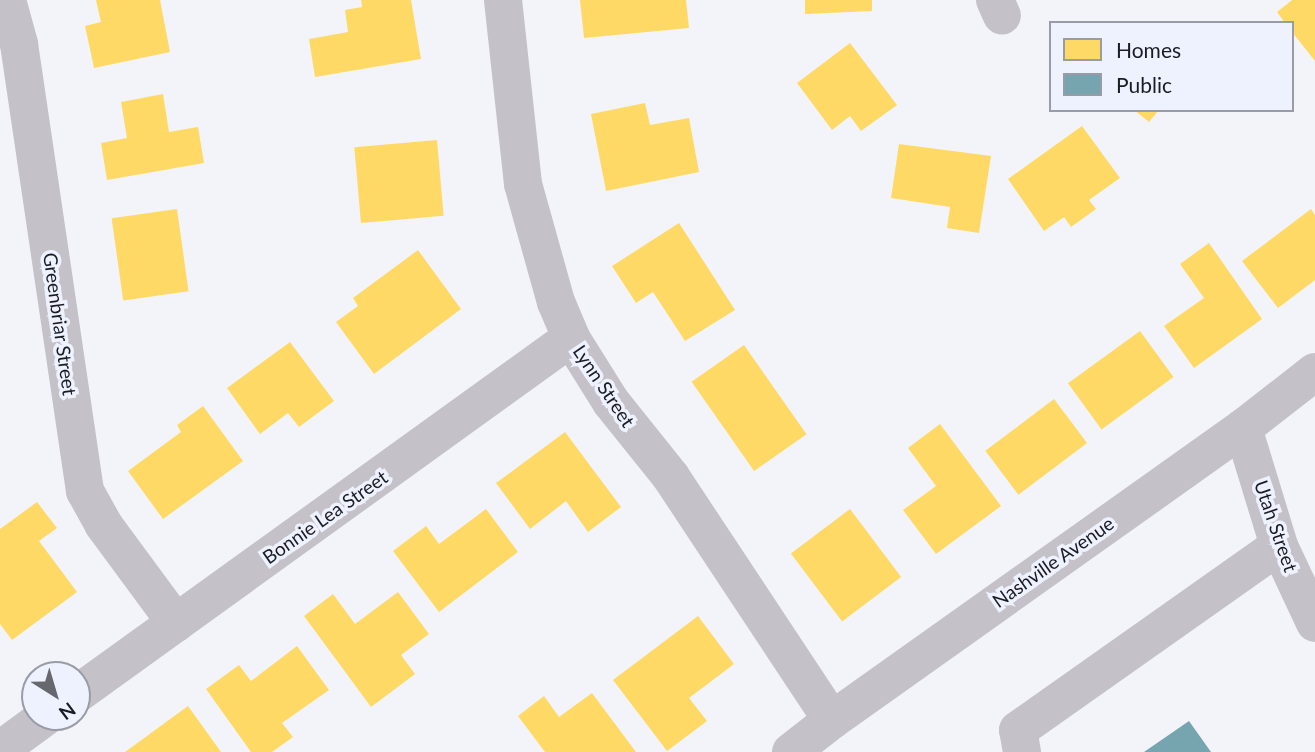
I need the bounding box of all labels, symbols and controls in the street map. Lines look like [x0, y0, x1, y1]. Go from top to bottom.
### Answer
legend [1049, 21, 1294, 112]
text: Homes [1116, 37, 1181, 62]
text: Public [1116, 72, 1172, 97]
street label: Greenbriar Street [39, 251, 81, 397]
street label: Lynn Street [568, 341, 640, 431]
street label: Bonnie Lea Street [258, 466, 392, 568]
street label: Utah Street [1250, 477, 1302, 575]
street label: Nashville Avenue [988, 512, 1118, 612]
north arrow [21, 661, 91, 731]
text: N [55, 698, 81, 725]

